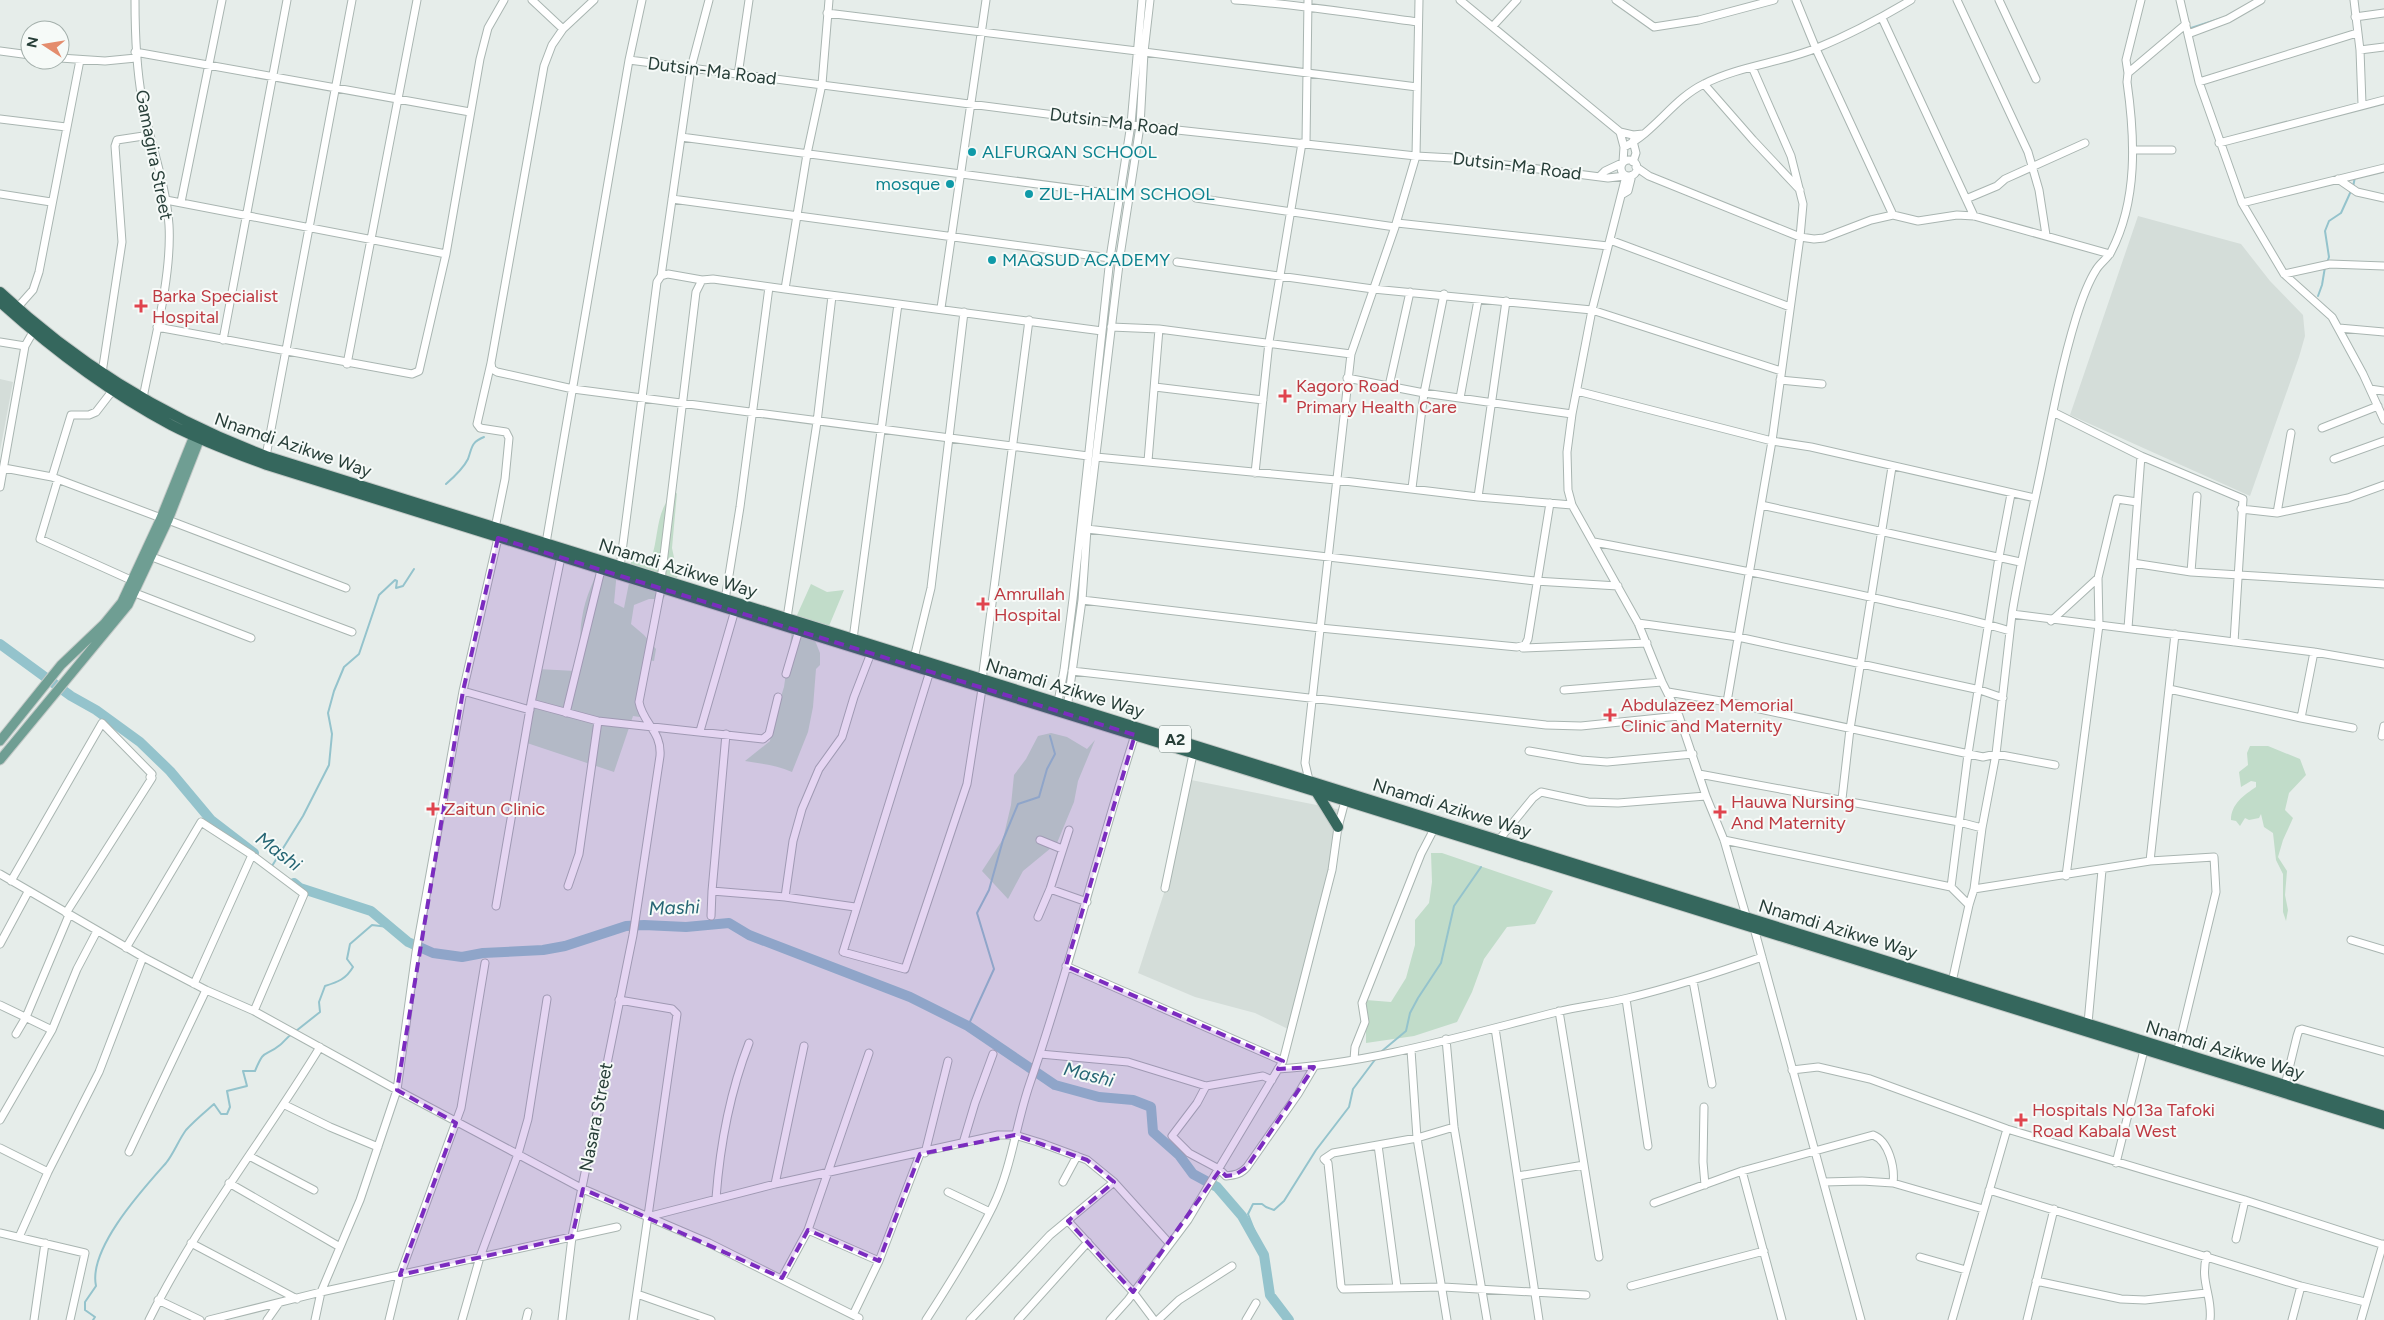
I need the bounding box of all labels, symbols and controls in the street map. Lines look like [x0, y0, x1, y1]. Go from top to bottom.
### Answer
north arrow [20, 20, 70, 70]
text: N [23, 35, 42, 49]
street label: Dutsin-Ma Road [646, 52, 778, 90]
street label: Gamagira Street [131, 88, 177, 222]
street label: Dutsin-Ma Road [1048, 103, 1180, 141]
place label: ALFURQAN SCHOOL [982, 141, 1157, 163]
marker: ALFURQAN SCHOOL [966, 146, 978, 158]
street label: Dutsin-Ma Road [1451, 147, 1583, 185]
place label: mosque [876, 173, 940, 195]
marker: mosque [944, 178, 956, 190]
place label: ZUL-HALIM SCHOOL [1039, 183, 1215, 205]
marker: ZUL-HALIM SCHOOL [1023, 188, 1035, 200]
place label: MAQSUD ACADEMY [1002, 249, 1170, 271]
marker: MAQSUD ACADEMY [986, 254, 998, 266]
place label: Barka Specialist Hospital [152, 285, 279, 328]
marker: Barka Specialist Hospital [134, 299, 148, 313]
place label: Kagoro Road Primary Health Care [1296, 375, 1457, 418]
marker: Kagoro Road Primary Health Care [1278, 389, 1292, 403]
street label: Nnamdi Azikwe Way [212, 408, 375, 482]
street label: Nnamdi Azikwe Way [596, 533, 761, 603]
place label: Amrullah Hospital [994, 583, 1065, 626]
marker: Amrullah Hospital [976, 597, 990, 611]
street label: Nnamdi Azikwe Way [983, 653, 1148, 723]
place label: Abdulazeez Memorial Clinic and Maternity [1621, 694, 1793, 737]
marker: Abdulazeez Memorial Clinic and Maternity [1603, 708, 1617, 722]
road number: A2 [1159, 726, 1191, 752]
street label: Nnamdi Azikwe Way [1370, 773, 1535, 843]
place label: Hauwa Nursing And Maternity [1731, 791, 1855, 834]
place label: Zaitun Clinic [444, 798, 546, 820]
marker: Zaitun Clinic [426, 802, 440, 816]
marker: Hauwa Nursing And Maternity [1713, 805, 1727, 819]
water label: Mashi [251, 827, 307, 876]
street label: Nnamdi Azikwe Way [1756, 894, 1921, 964]
water label: Mashi [648, 895, 701, 920]
street label: Nnamdi Azikwe Way [2143, 1015, 2308, 1085]
water label: Mashi [1061, 1057, 1117, 1092]
street label: Nasara Street [575, 1060, 617, 1173]
place label: Hospitals No13a Tafoki Road Kabala West [2032, 1099, 2215, 1142]
marker: Hospitals No13a Tafoki Road Kabala West [2014, 1113, 2028, 1127]

